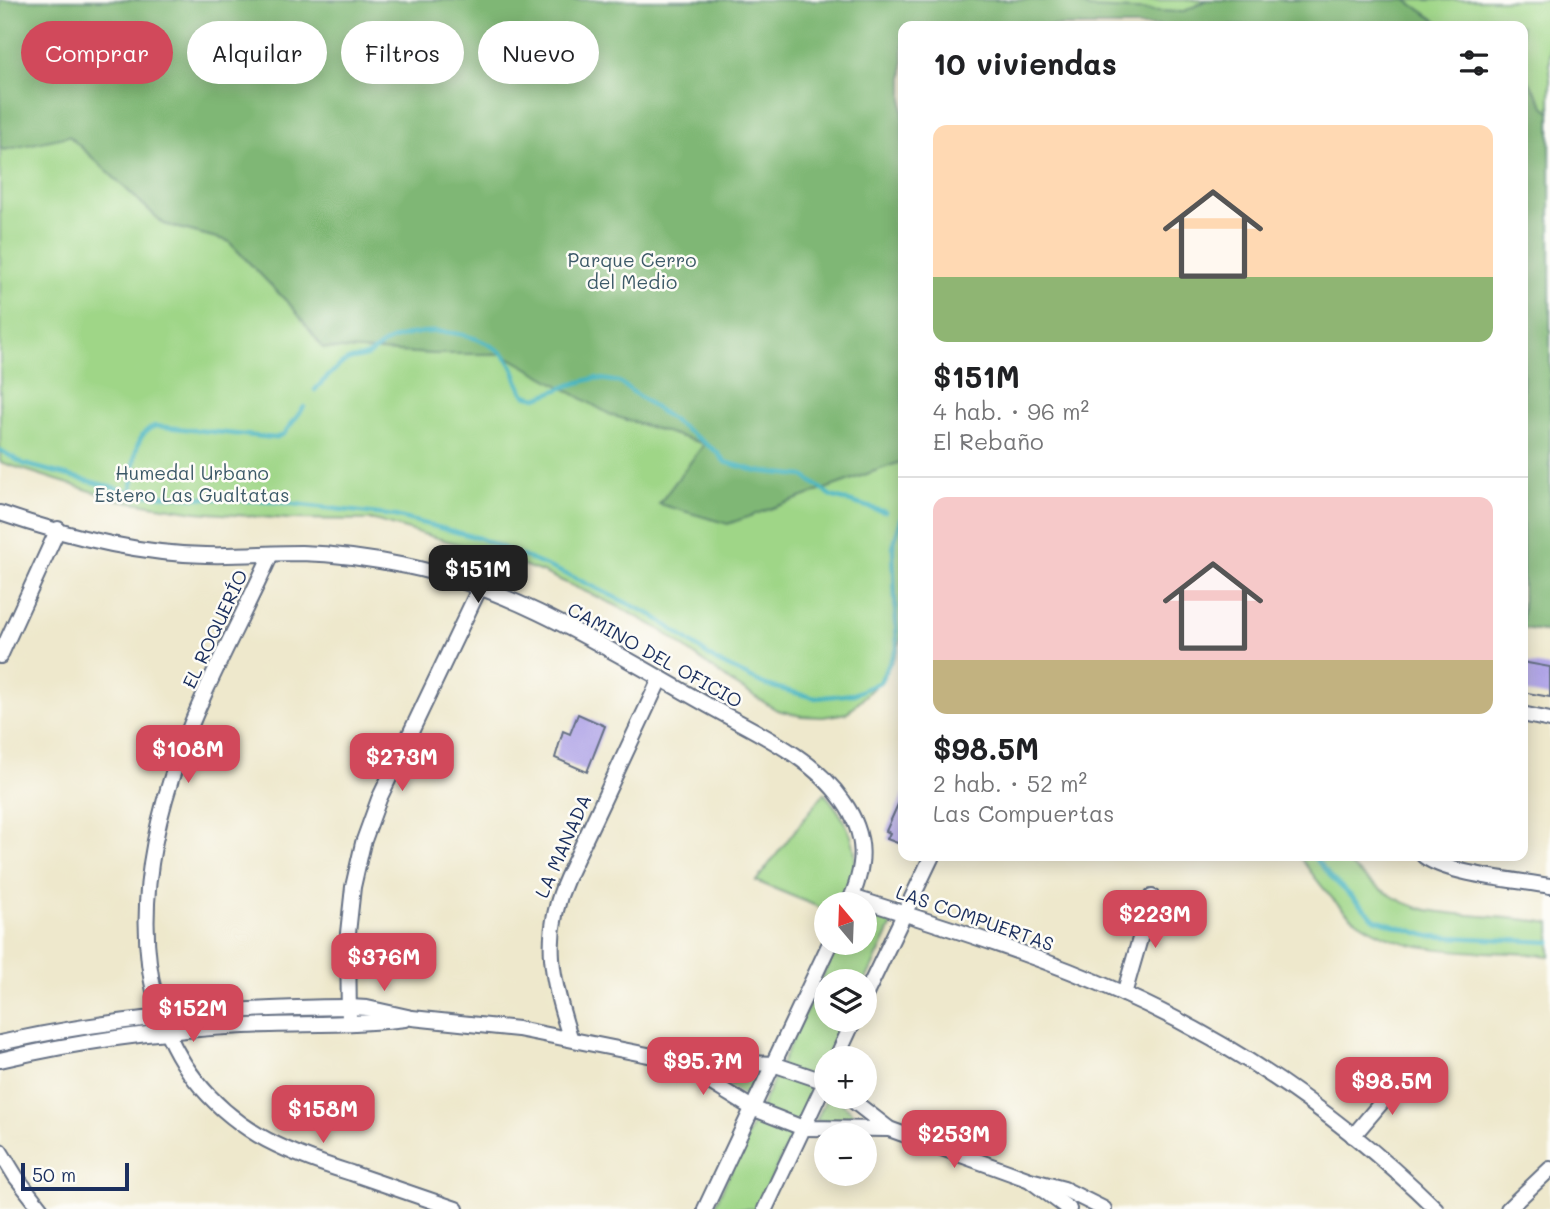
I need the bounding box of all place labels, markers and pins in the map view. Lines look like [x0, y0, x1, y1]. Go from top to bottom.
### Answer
pin: $151M [429, 546, 527, 605]
pin: $108M [139, 726, 237, 785]
pin: $273M [353, 734, 451, 793]
pin: $223M [1106, 890, 1204, 950]
pin: $376M [335, 934, 433, 993]
pin: $152M [144, 984, 242, 1044]
pin: $95.7M [646, 1038, 760, 1097]
pin: $98.5M [1335, 1058, 1449, 1117]
pin: $158M [274, 1086, 372, 1145]
pin: $253M [905, 1110, 1003, 1170]

